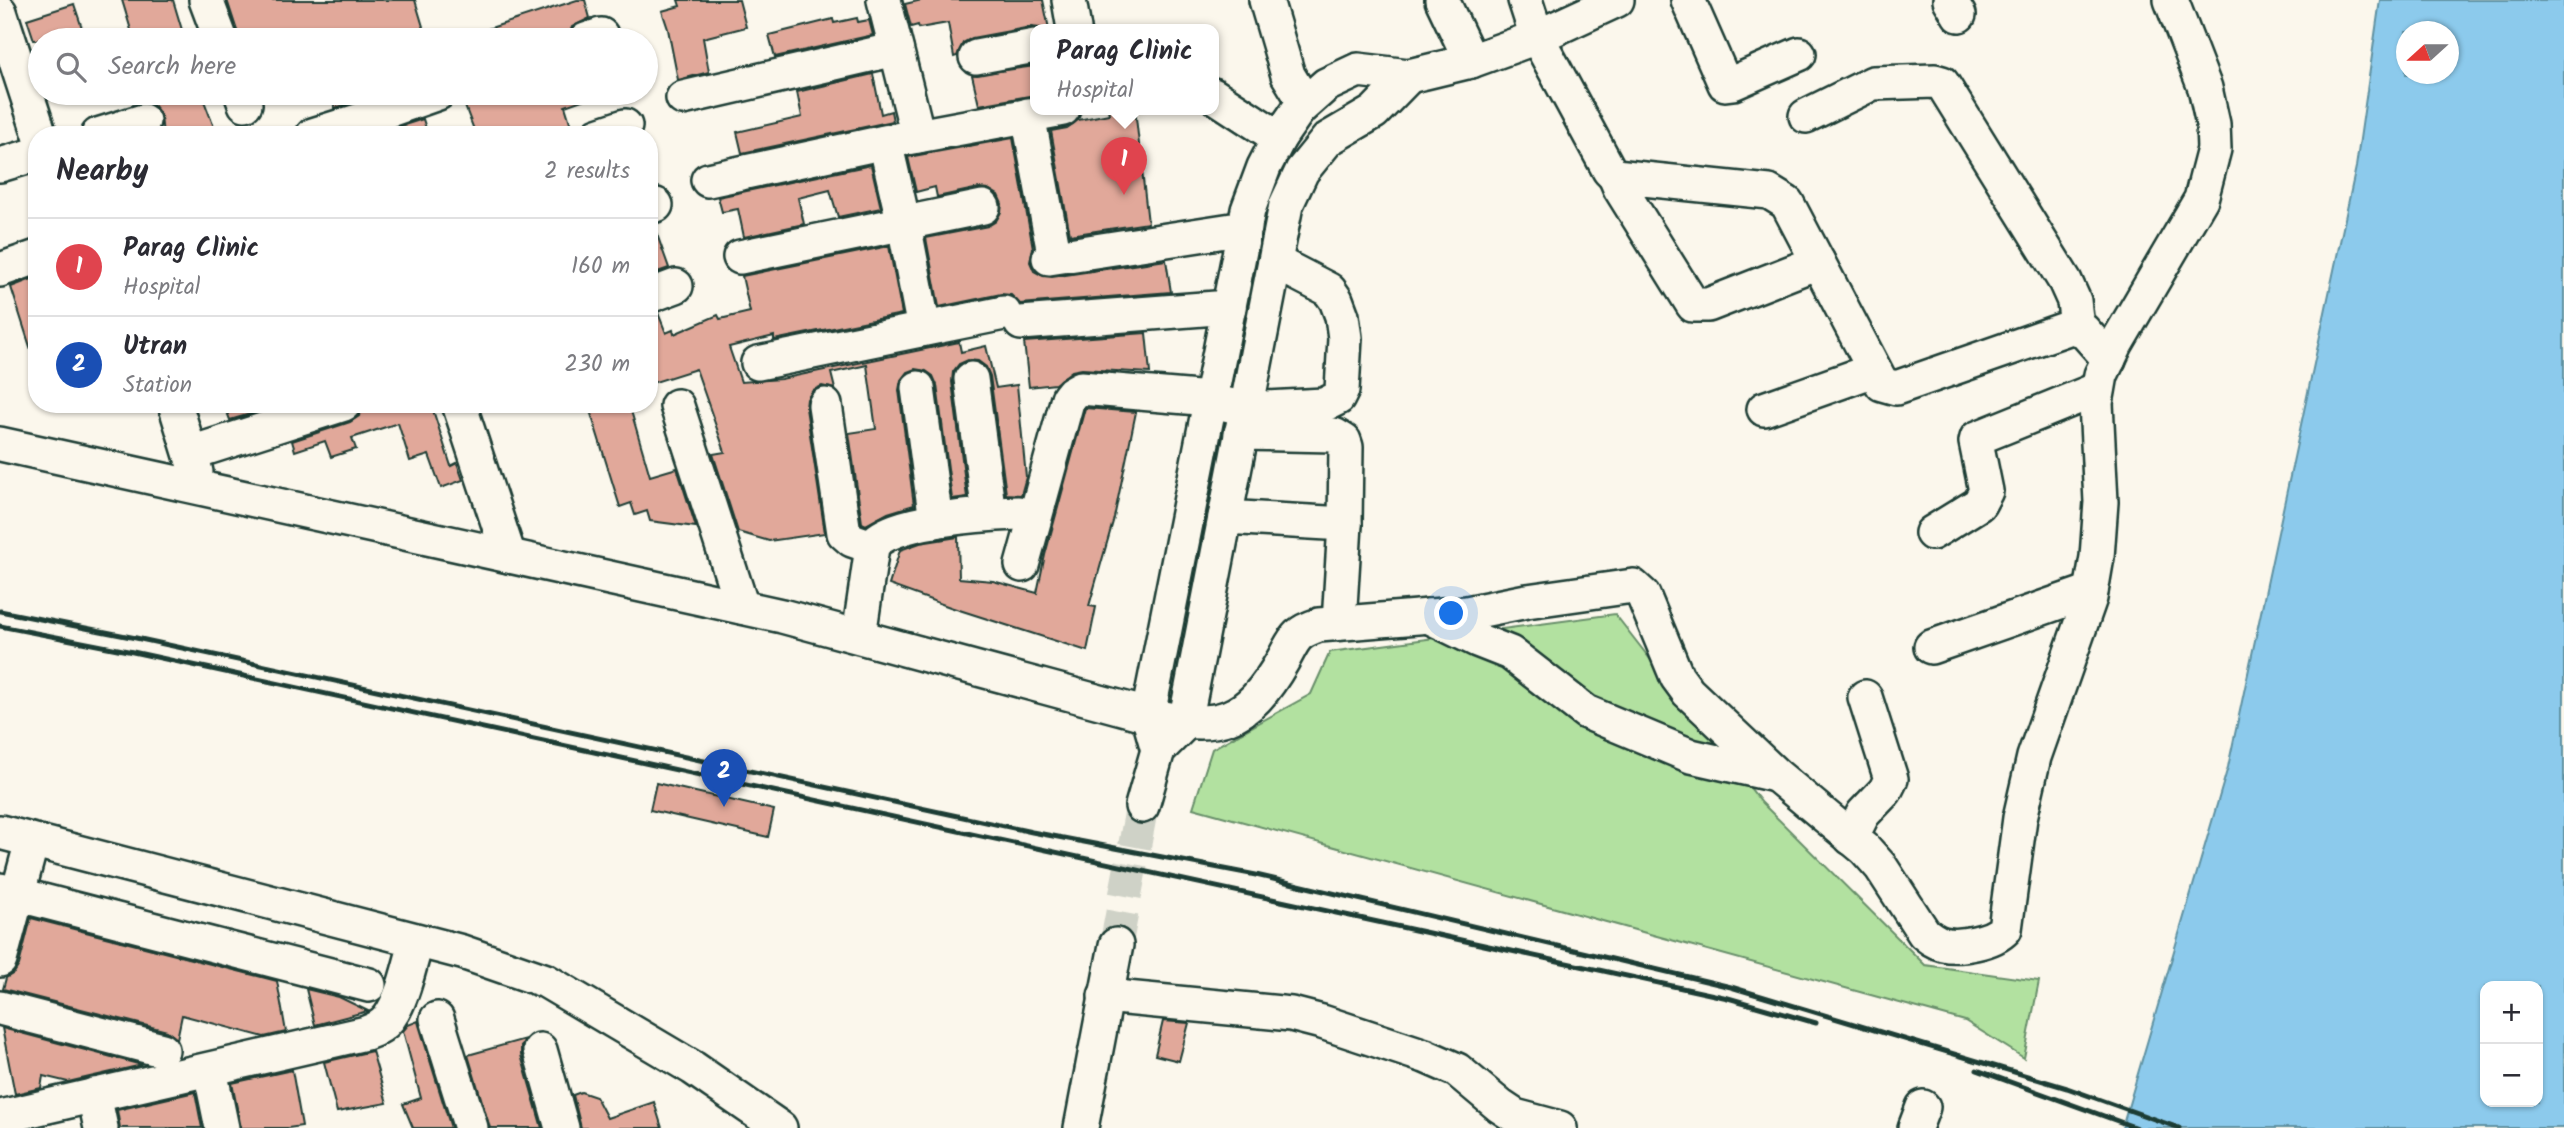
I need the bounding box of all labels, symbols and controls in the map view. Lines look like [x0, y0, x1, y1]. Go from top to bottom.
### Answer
north arrow [2396, 21, 2459, 84]
popup [1030, 24, 1219, 115]
search box [28, 28, 658, 105]
text: Parag Clinic [1056, 31, 1193, 73]
text: Search here [108, 46, 236, 88]
icon: search [52, 48, 90, 86]
text: Hospital [1056, 73, 1134, 109]
pin: 1 [1101, 137, 1147, 195]
text: Nearby [56, 148, 148, 196]
text: 2 results [544, 154, 630, 190]
text: Parag Clinic [123, 228, 259, 270]
text: 1 [76, 249, 82, 285]
text: 160 m [571, 249, 630, 285]
text: Hospital [123, 270, 200, 306]
text: Utran [123, 326, 187, 368]
text: 2 [72, 347, 86, 383]
text: 230 m [564, 347, 630, 383]
text: Station [123, 368, 192, 404]
your location [1434, 596, 1468, 630]
pin: 2 [701, 749, 747, 807]
map controls [2480, 981, 2543, 1107]
button: + [2480, 981, 2543, 1044]
button: − [2480, 1044, 2543, 1107]

